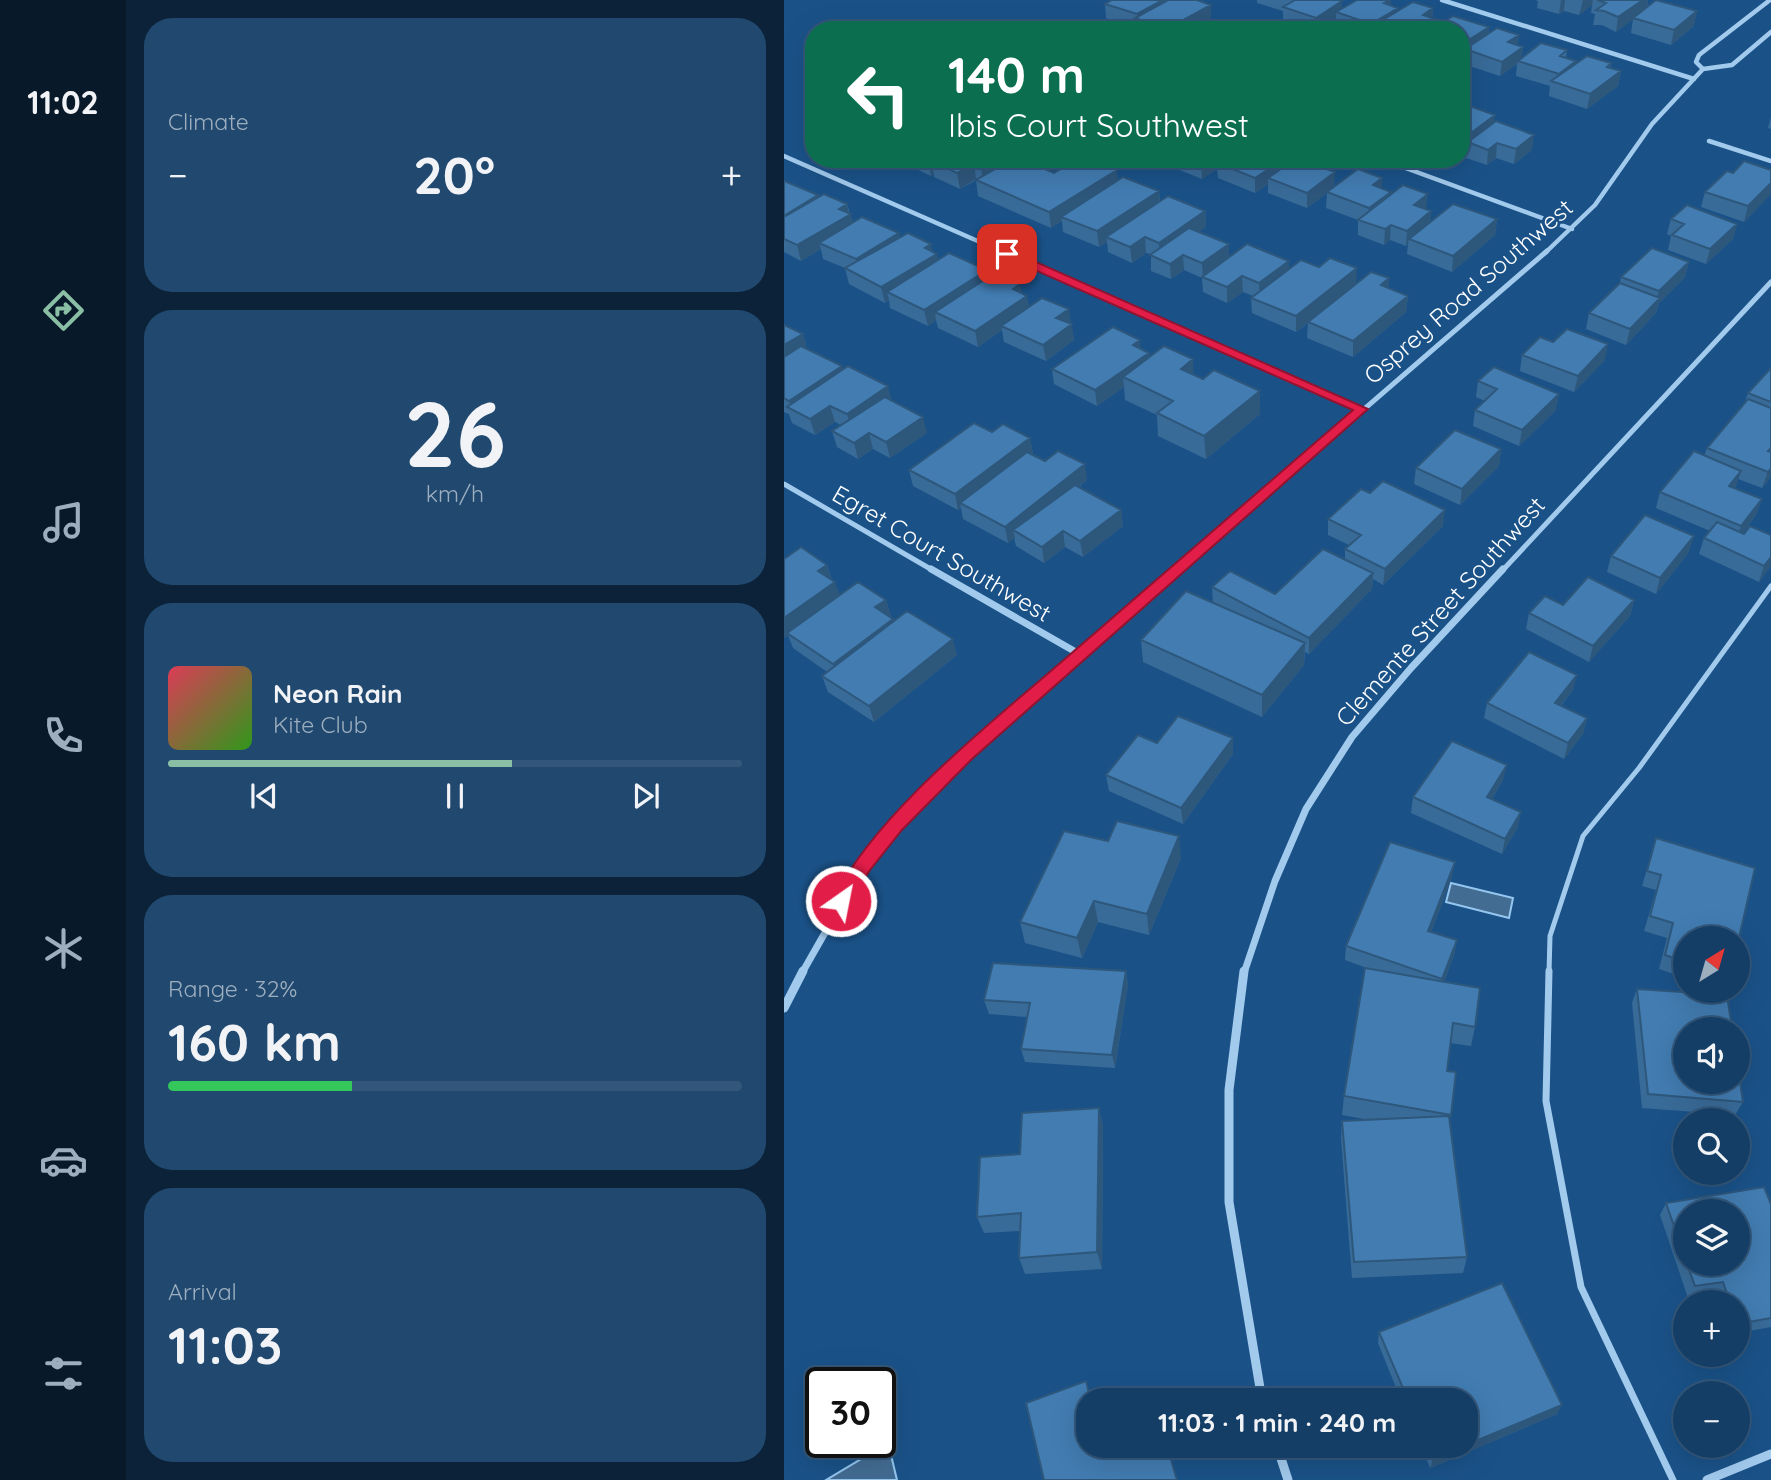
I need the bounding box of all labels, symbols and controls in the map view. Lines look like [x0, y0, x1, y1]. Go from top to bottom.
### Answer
text: 140 m [948, 44, 1085, 105]
icon: left [833, 49, 924, 140]
text: 11:02 [27, 82, 99, 122]
text: Ibis Court Southwest [948, 105, 1249, 145]
text: Climate [168, 107, 249, 136]
text: 20° [413, 142, 495, 207]
text: − [168, 151, 188, 199]
text: + [721, 151, 742, 199]
street label: Osprey Road Southwest [1357, 192, 1579, 390]
pin [977, 224, 1037, 284]
icon: arrive [988, 235, 1026, 273]
icon: directions [39, 286, 88, 335]
text: 26 [404, 376, 506, 490]
street label: Egret Court Southwest [827, 478, 1057, 628]
text: km/h [426, 479, 484, 508]
street label: Clemente Street Southwest [1329, 490, 1551, 732]
icon: music [39, 498, 88, 547]
text: Neon Rain [273, 677, 402, 710]
text: Kite Club [273, 710, 368, 739]
icon: phone [39, 711, 88, 760]
icon: previous [245, 777, 283, 815]
icon: pause [436, 777, 474, 815]
icon: next [627, 777, 665, 815]
position arrow [804, 864, 878, 938]
icon: climate [39, 924, 88, 973]
north arrow [1673, 926, 1750, 1003]
map controls [1673, 926, 1750, 1458]
text: Range · 32% [168, 974, 297, 1003]
text: 160 km [168, 1009, 341, 1074]
button: sound [1673, 1017, 1750, 1094]
button: search [1673, 1108, 1750, 1185]
icon: car [39, 1136, 88, 1185]
button: layers [1673, 1199, 1750, 1276]
text: Arrival [168, 1277, 237, 1306]
button: + [1673, 1290, 1750, 1367]
text: 11:03 [168, 1312, 283, 1377]
icon: filters [39, 1349, 88, 1398]
speed limit sign: 30 [805, 1367, 896, 1458]
button: − [1673, 1381, 1750, 1458]
text: 11:03 · 1 min · 240 m [1158, 1406, 1396, 1439]

